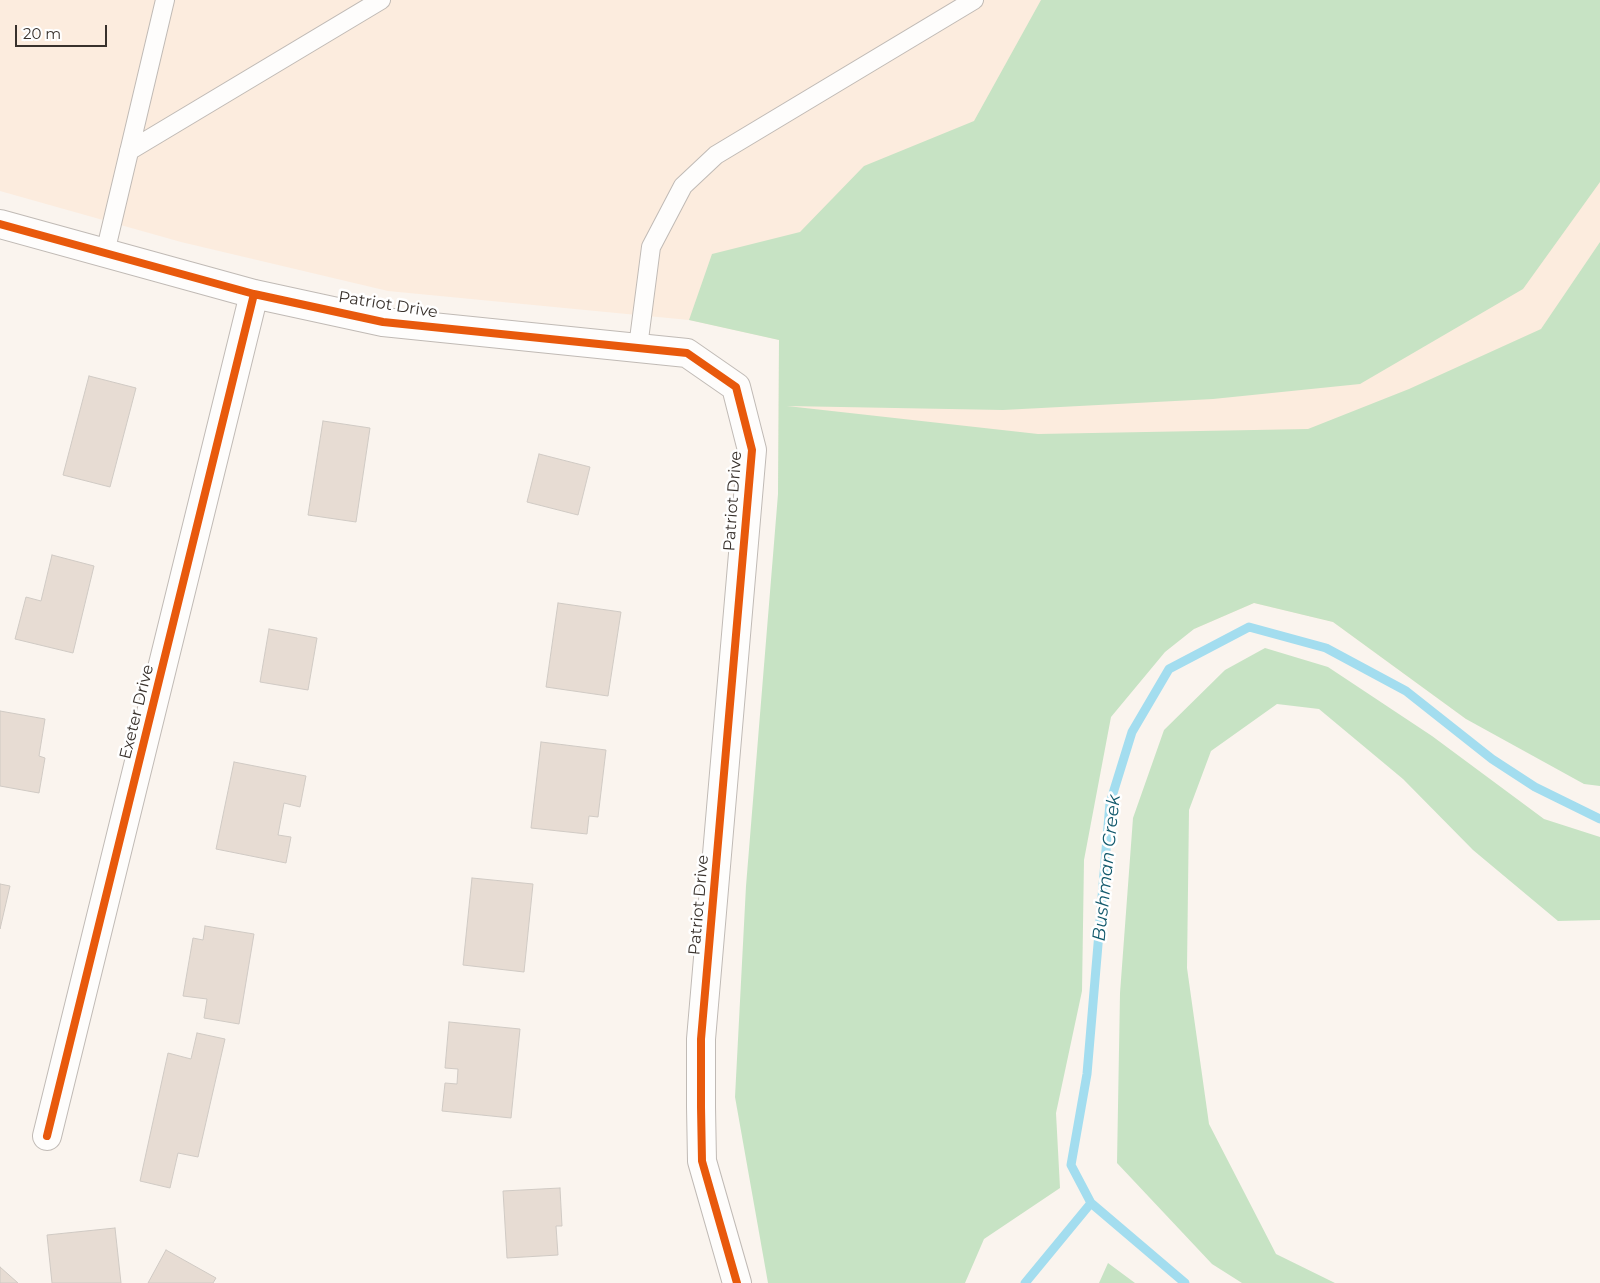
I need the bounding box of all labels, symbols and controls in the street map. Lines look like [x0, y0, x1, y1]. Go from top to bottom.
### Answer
scale bar [18, 15, 110, 47]
text: 20 m [23, 24, 61, 43]
street label: Patriot Drive [337, 288, 439, 322]
street label: Patriot Drive [720, 450, 746, 552]
street label: Exeter Drive [116, 663, 158, 761]
water label: Bushman Creek [1089, 794, 1125, 942]
street label: Patriot Drive [685, 854, 713, 956]

